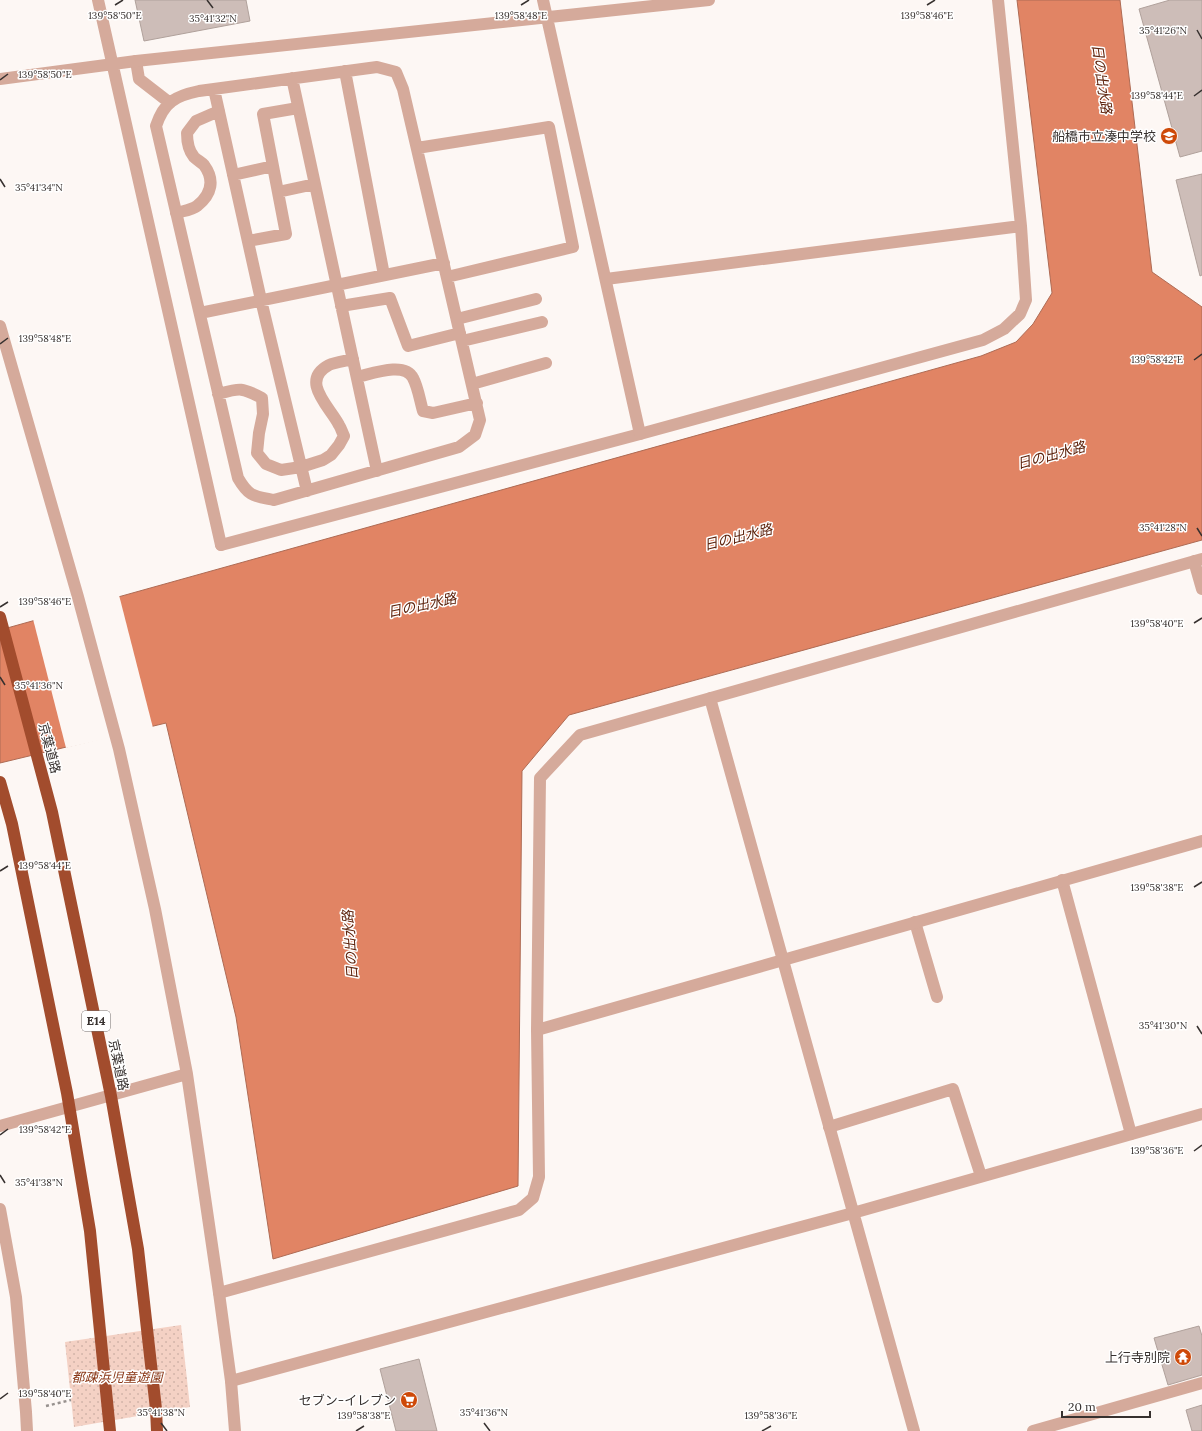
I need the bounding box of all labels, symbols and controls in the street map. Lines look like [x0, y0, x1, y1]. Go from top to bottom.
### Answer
text: 139°58'50"E [88, 9, 142, 22]
text: 139°58'48"E [495, 9, 547, 22]
text: 139°58'46"E [901, 9, 953, 22]
text: 35°41'32"N [189, 12, 237, 25]
text: 35°41'26"N [1139, 24, 1187, 37]
water label: 日の出水路 [1088, 43, 1116, 116]
text: 139°58'50"E [18, 68, 72, 81]
text: 139°58'44"E [1131, 89, 1183, 102]
school or university icon: 船橋市立湊中学校 [1159, 126, 1179, 146]
place label: 船橋市立湊中学校 [1052, 128, 1156, 145]
text: 35°41'34"N [15, 181, 63, 194]
text: 139°58'48"E [19, 332, 71, 345]
text: 139°58'42"E [1131, 353, 1183, 366]
water label: 日の出水路 [1015, 437, 1088, 473]
water label: 日の出水路 [702, 520, 775, 554]
text: 35°41'28"N [1139, 521, 1187, 534]
water label: 日の出水路 [386, 589, 459, 621]
text: 139°58'46"E [19, 595, 71, 608]
text: 139°58'40"E [1130, 617, 1184, 630]
text: 35°41'36"N [15, 679, 64, 692]
street label: 京葉道路 [35, 721, 64, 775]
text: 139°58'44"E [19, 859, 71, 872]
text: 139°58'38"E [1130, 881, 1184, 894]
water label: 日の出水路 [339, 908, 361, 981]
road number: E14 [82, 1011, 110, 1031]
text: 35°41'30"N [1139, 1019, 1188, 1032]
street label: 京葉道路 [105, 1038, 132, 1092]
text: 139°58'42"E [19, 1123, 71, 1136]
text: 139°58'36"E [1130, 1144, 1184, 1157]
text: 35°41'38"N [15, 1176, 63, 1189]
temple icon: 上行寺別院 [1173, 1347, 1193, 1367]
place label: 上行寺別院 [1105, 1349, 1170, 1366]
park label: 都疎浜児童遊園 [71, 1369, 164, 1386]
text: 139°58'40"E [18, 1387, 72, 1400]
supermarket icon: セブン-イレブン [399, 1390, 419, 1410]
place label: セブン-イレブン [299, 1392, 396, 1409]
scale bar [1062, 1393, 1150, 1419]
text: 20 m [1068, 1399, 1096, 1414]
text: 35°41'38"N [137, 1406, 185, 1419]
text: 35°41'36"N [460, 1406, 509, 1419]
text: 139°58'38"E [337, 1409, 391, 1422]
text: 139°58'36"E [744, 1409, 798, 1422]

